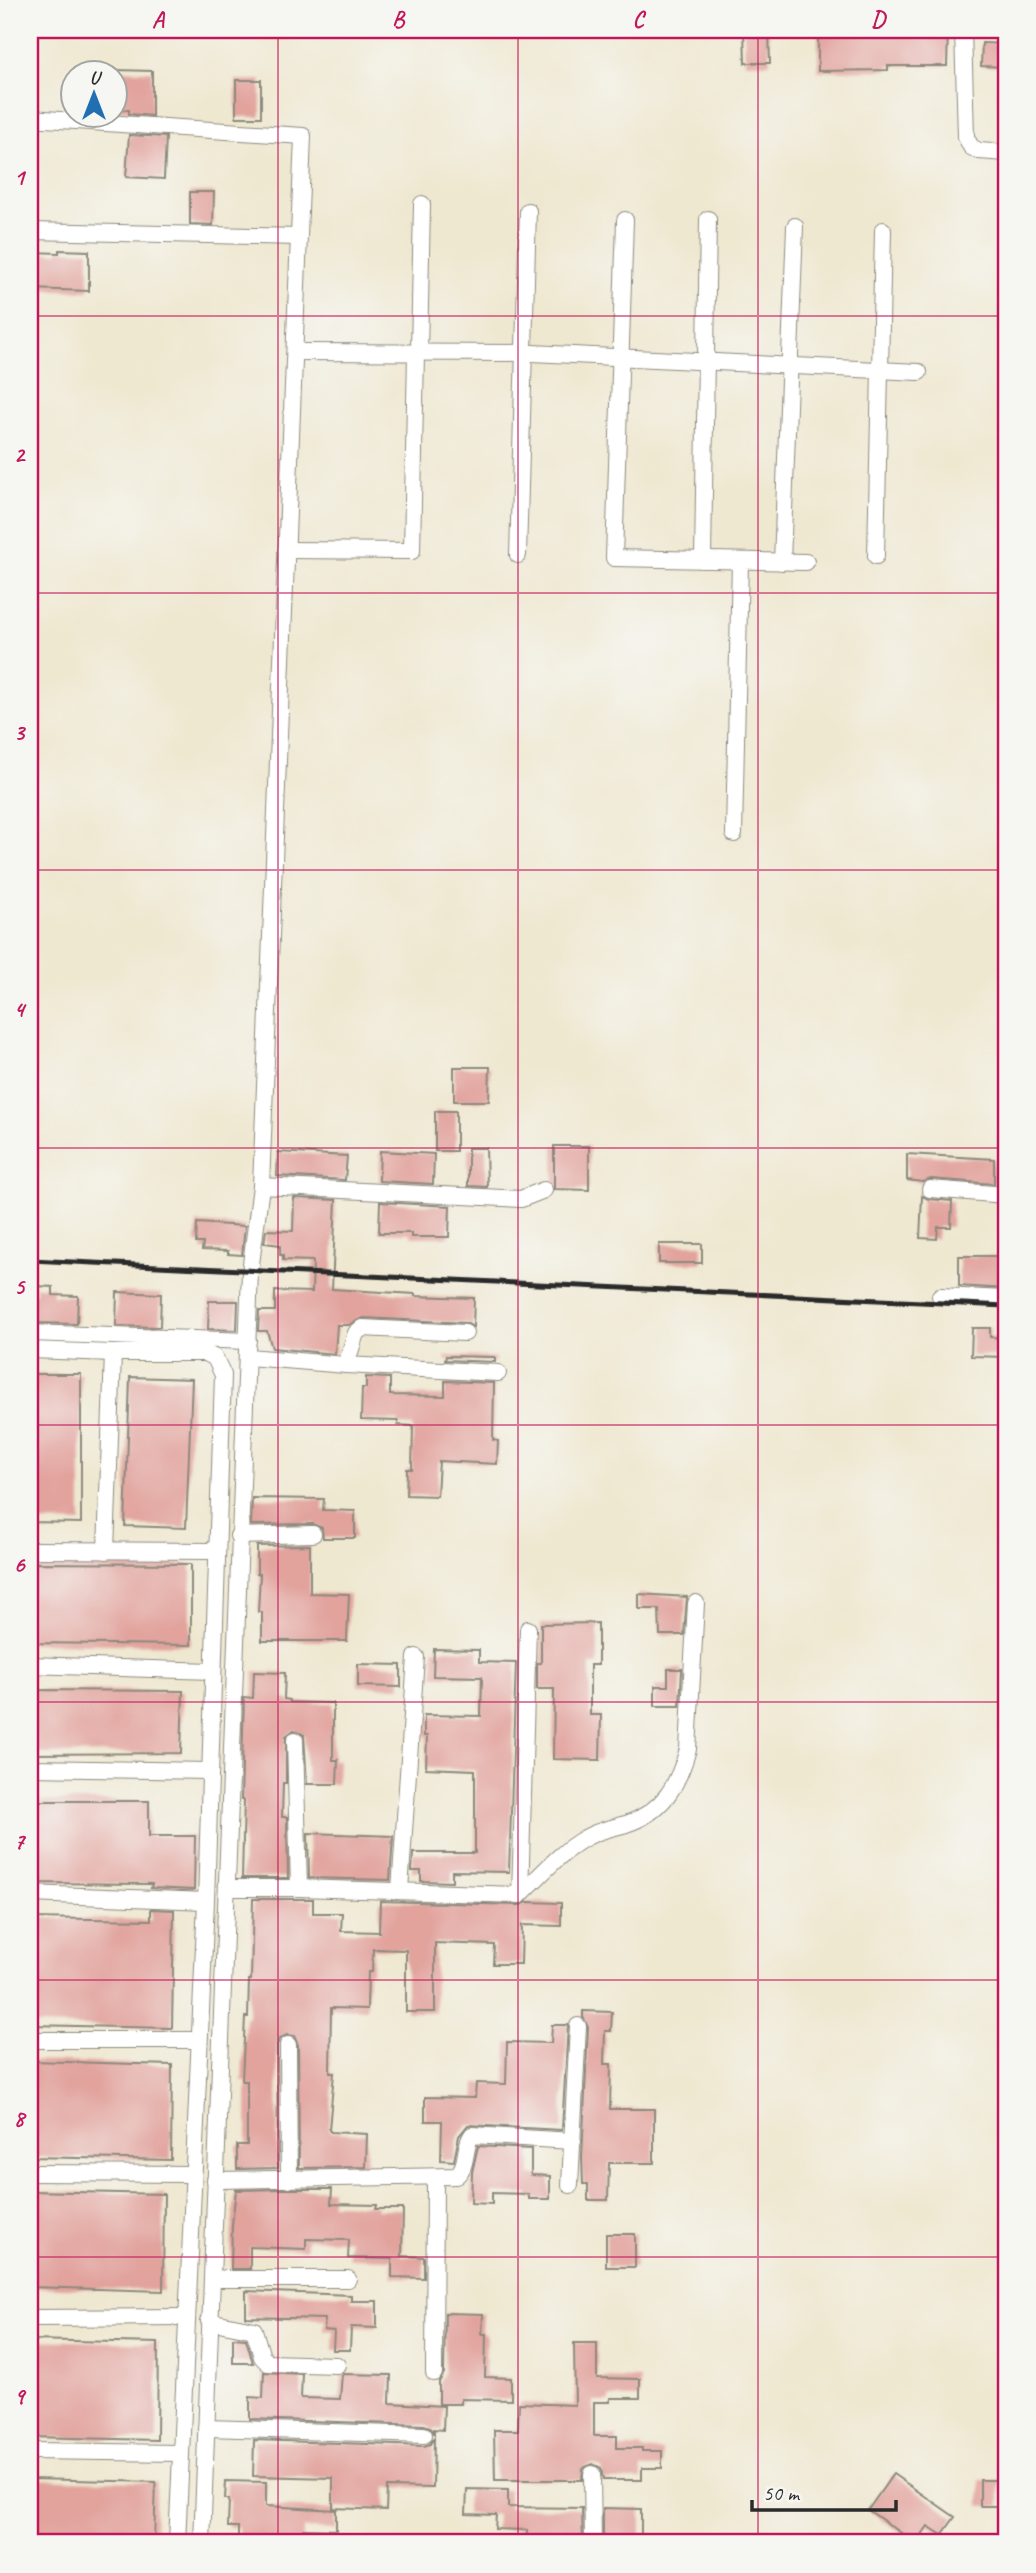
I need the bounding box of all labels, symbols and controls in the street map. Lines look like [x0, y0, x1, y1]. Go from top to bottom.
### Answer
text: A [152, 5, 166, 34]
text: B [392, 5, 406, 34]
text: C [633, 5, 647, 34]
text: D [871, 5, 887, 34]
north arrow [60, 60, 130, 130]
text: U [89, 66, 102, 90]
text: 1 [14, 163, 27, 192]
text: 2 [14, 440, 27, 469]
text: 3 [14, 718, 27, 747]
text: 4 [14, 995, 27, 1024]
text: 5 [14, 1272, 26, 1301]
text: 6 [14, 1550, 27, 1579]
text: 7 [14, 1827, 27, 1856]
text: 8 [14, 2104, 27, 2133]
text: 9 [14, 2382, 27, 2411]
scale bar [752, 2468, 896, 2512]
text: 50 m [763, 2480, 801, 2506]

